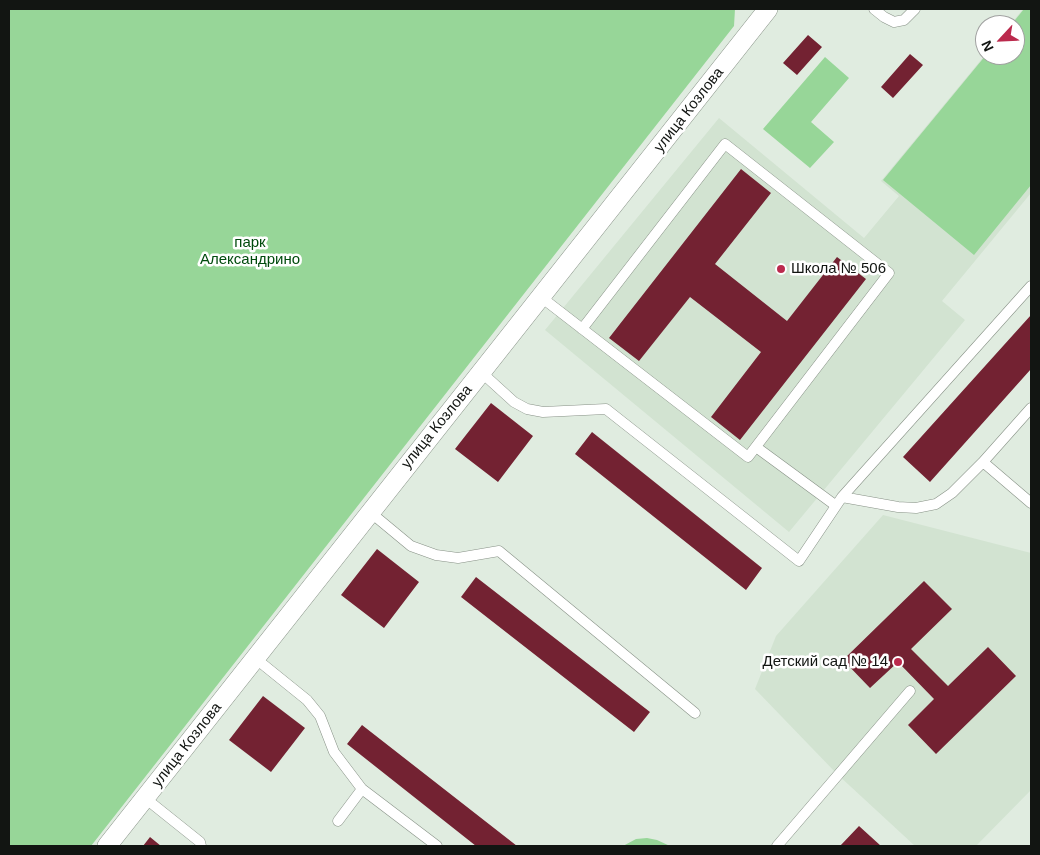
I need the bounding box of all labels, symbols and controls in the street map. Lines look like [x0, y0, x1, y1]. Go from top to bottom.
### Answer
north arrow [975, 15, 1025, 65]
text: N [978, 38, 997, 54]
street label: улица Козлова [650, 64, 728, 156]
park label: парк Александрино [200, 234, 300, 269]
place label: Школа № 506 [791, 260, 886, 278]
marker: Школа № 506 [775, 263, 787, 275]
street label: улица Козлова [398, 382, 476, 472]
place label: Детский сад № 14 [763, 653, 888, 671]
marker: Детский сад № 14 [892, 656, 904, 668]
street label: улица Козлова [148, 699, 226, 791]

